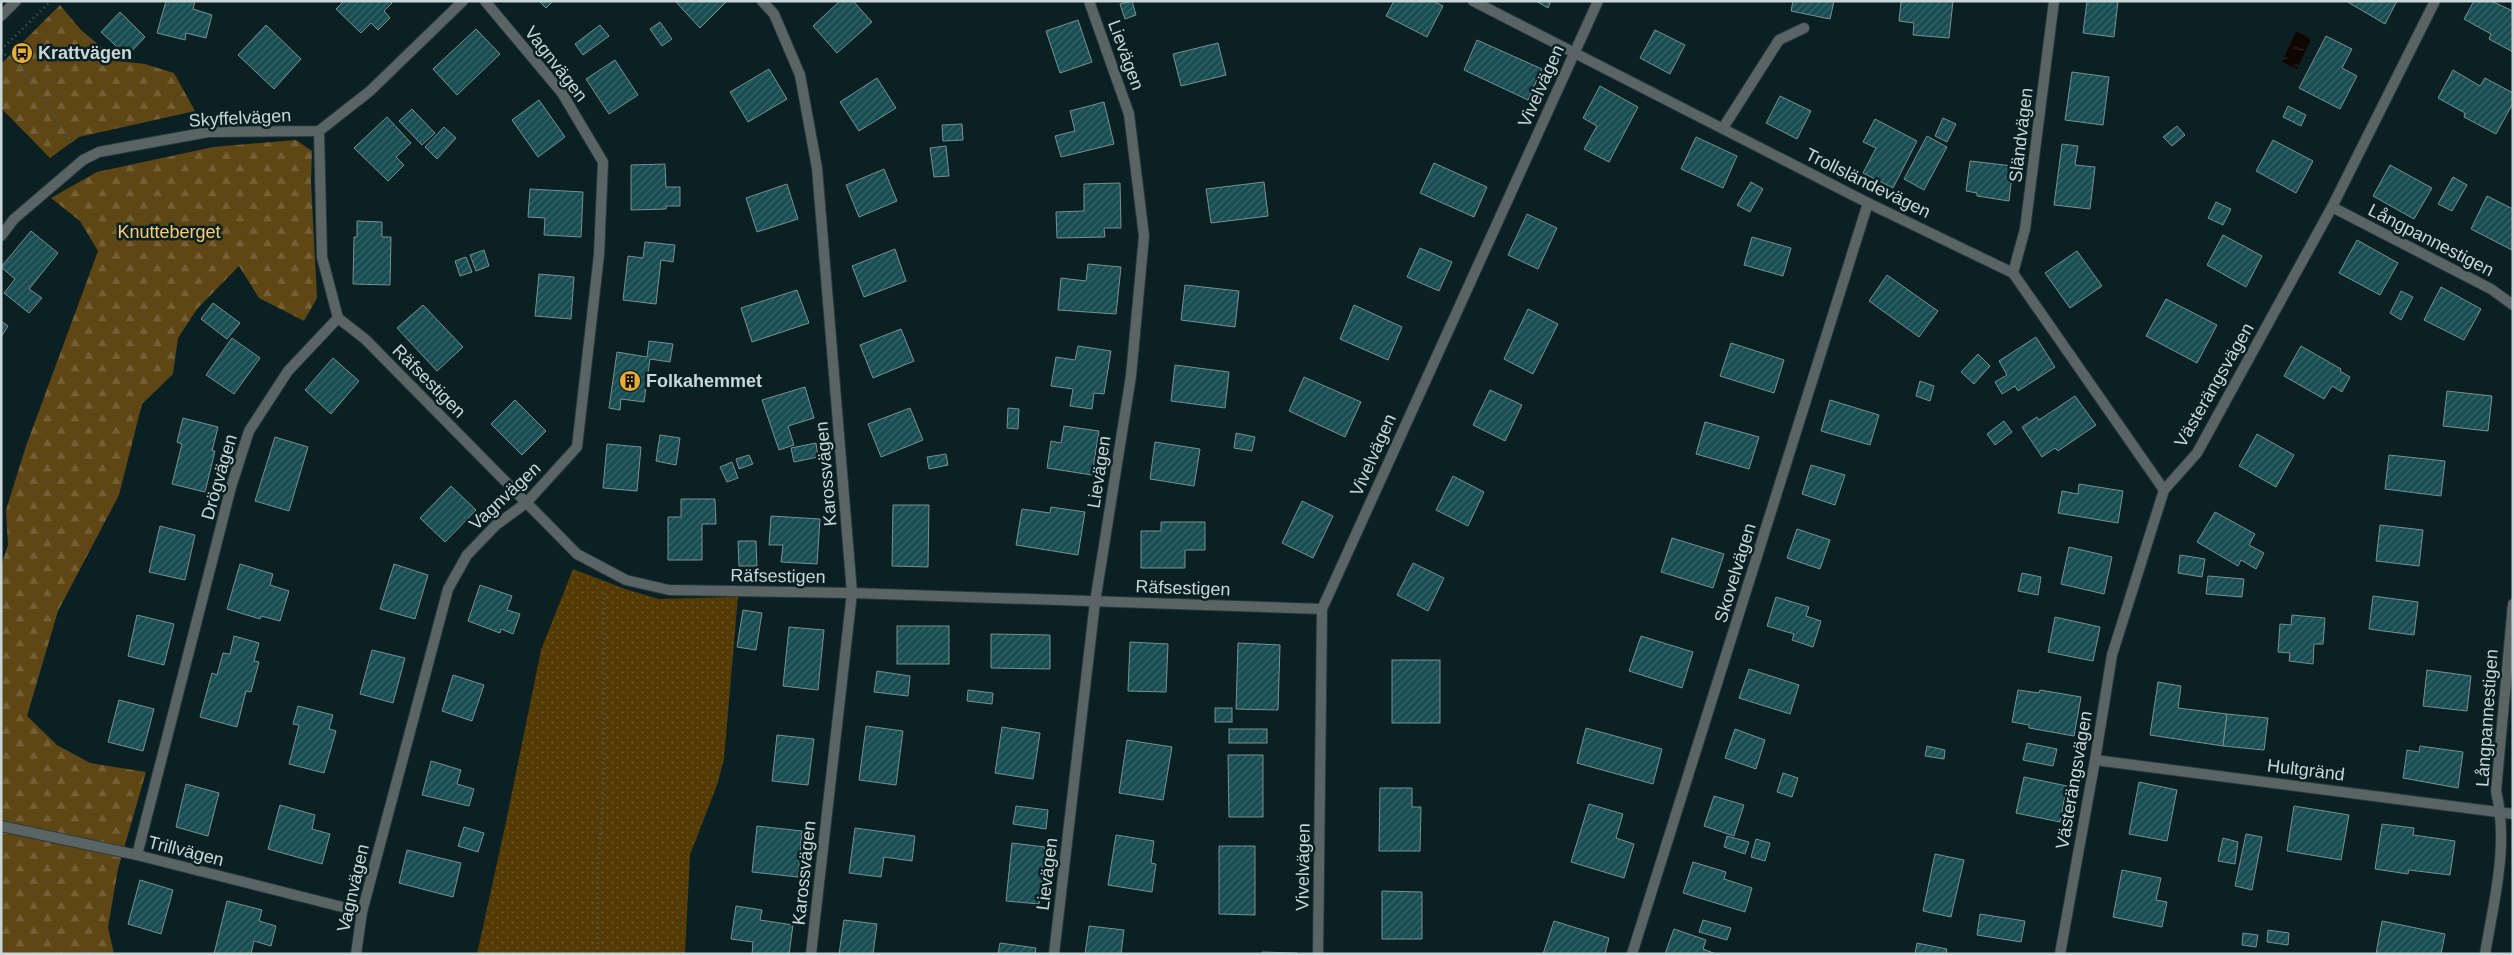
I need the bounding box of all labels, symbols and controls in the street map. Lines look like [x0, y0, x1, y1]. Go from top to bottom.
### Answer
street label: Lievägen [1104, 17, 1148, 93]
street label: Vagnvägen [520, 22, 592, 106]
bus stop icon: Krattvägen [10, 41, 34, 65]
street label: Vivelvägen [1514, 42, 1568, 130]
place label: Krattvägen [38, 43, 132, 63]
street label: Sländvägen [2005, 87, 2037, 183]
street label: Skyffelvägen [188, 105, 292, 131]
street label: Trollsländevägen [1802, 144, 1934, 222]
street label: Långpannestigen [2365, 200, 2497, 280]
park label: Knutteberget [117, 222, 221, 242]
street label: Västerängsvägen [2170, 319, 2258, 451]
street label: Räfsestigen [388, 340, 470, 422]
building icon: Folkahemmet [618, 369, 642, 393]
place label: Folkahemmet [646, 371, 762, 391]
street label: Vivelvägen [1346, 411, 1400, 499]
street label: Karossvägen [811, 421, 841, 527]
street label: Drögvägen [197, 432, 241, 522]
street label: Lievägen [1083, 434, 1115, 510]
street label: Vagnvägen [465, 458, 545, 534]
street label: Skovelvägen [1710, 521, 1760, 625]
street label: Räfsestigen [730, 565, 826, 587]
street label: Räfsestigen [1135, 576, 1231, 600]
street label: Långpannestigen [2472, 648, 2502, 788]
street label: Västerängsvägen [2052, 709, 2096, 851]
street label: Hultgränd [2266, 755, 2346, 785]
street label: Karossvägen [789, 820, 819, 926]
street label: Vivelvägen [1292, 823, 1314, 911]
street label: Trillvägen [146, 832, 226, 870]
street label: Lievägen [1033, 837, 1061, 911]
street label: Vagnvägen [333, 842, 373, 934]

